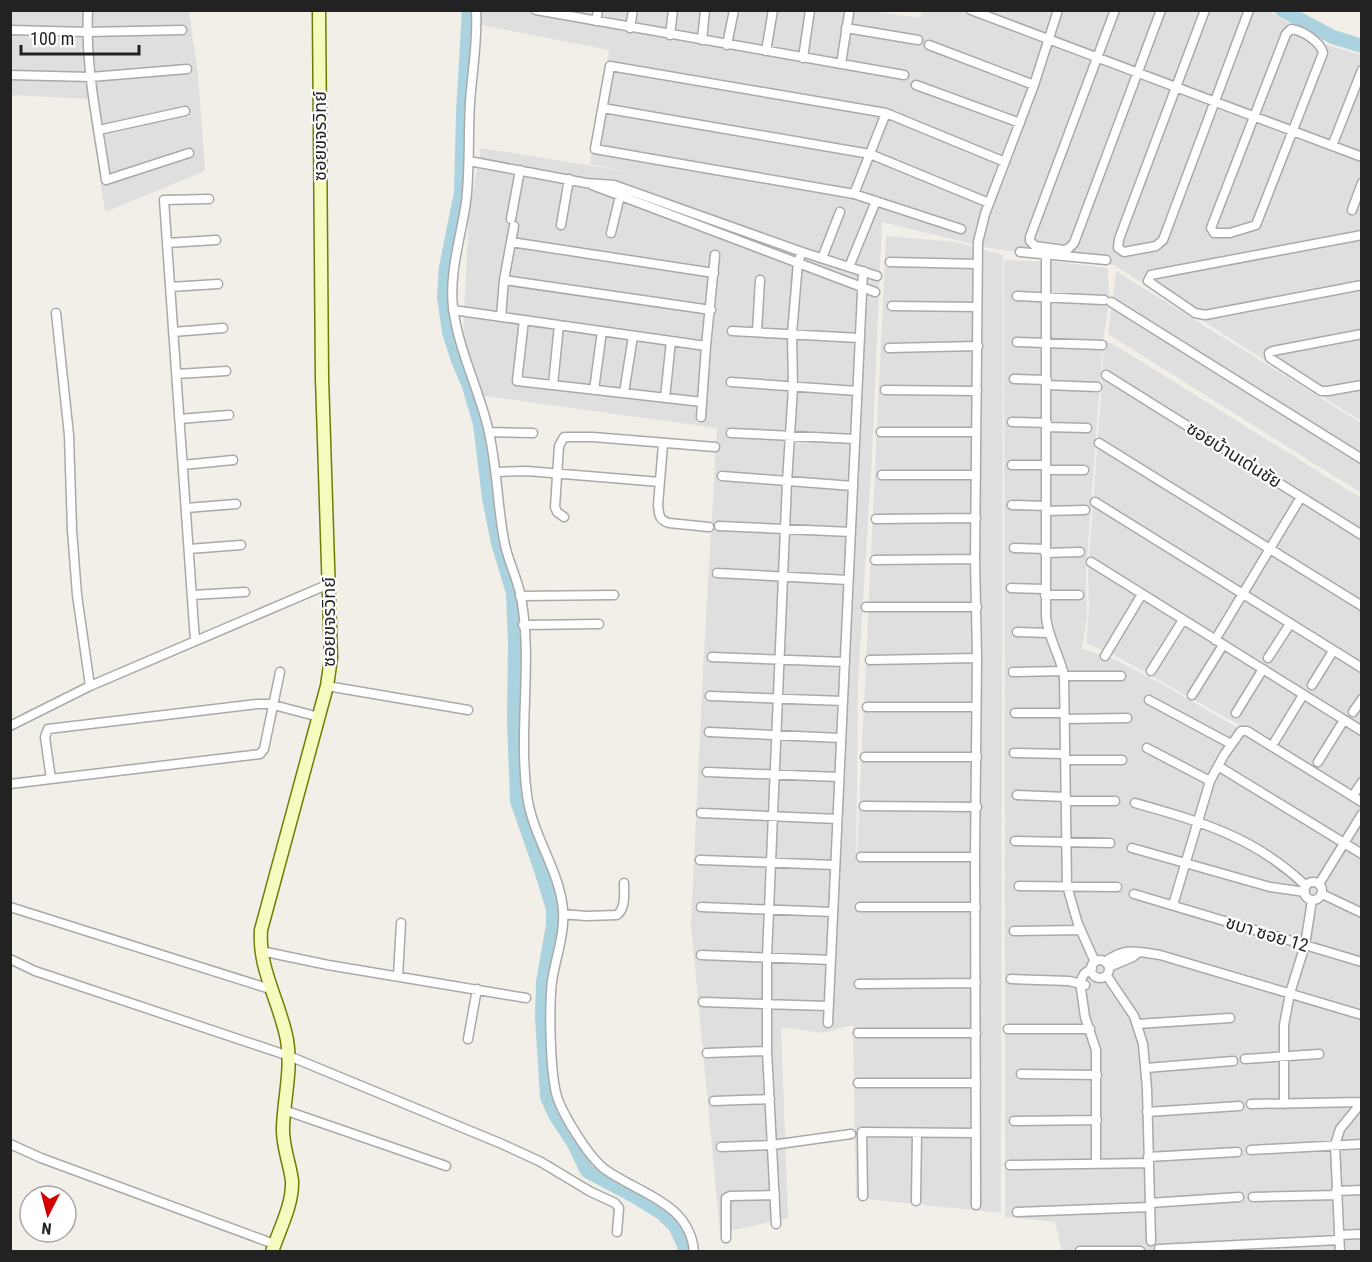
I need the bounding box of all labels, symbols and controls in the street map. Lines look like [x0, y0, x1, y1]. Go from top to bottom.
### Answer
scale bar [21, 18, 140, 56]
text: 100 m [30, 28, 74, 49]
street label: ซอยขจรวิทย์ [309, 91, 330, 181]
street label: ซอยบ้านเด่นชัย [1183, 417, 1286, 492]
street label: ซอยขจรวิทย์ [318, 577, 339, 667]
street label: ชบา ซอย 12 [1223, 911, 1311, 956]
north arrow [18, 1184, 78, 1244]
text: N [41, 1218, 52, 1238]

